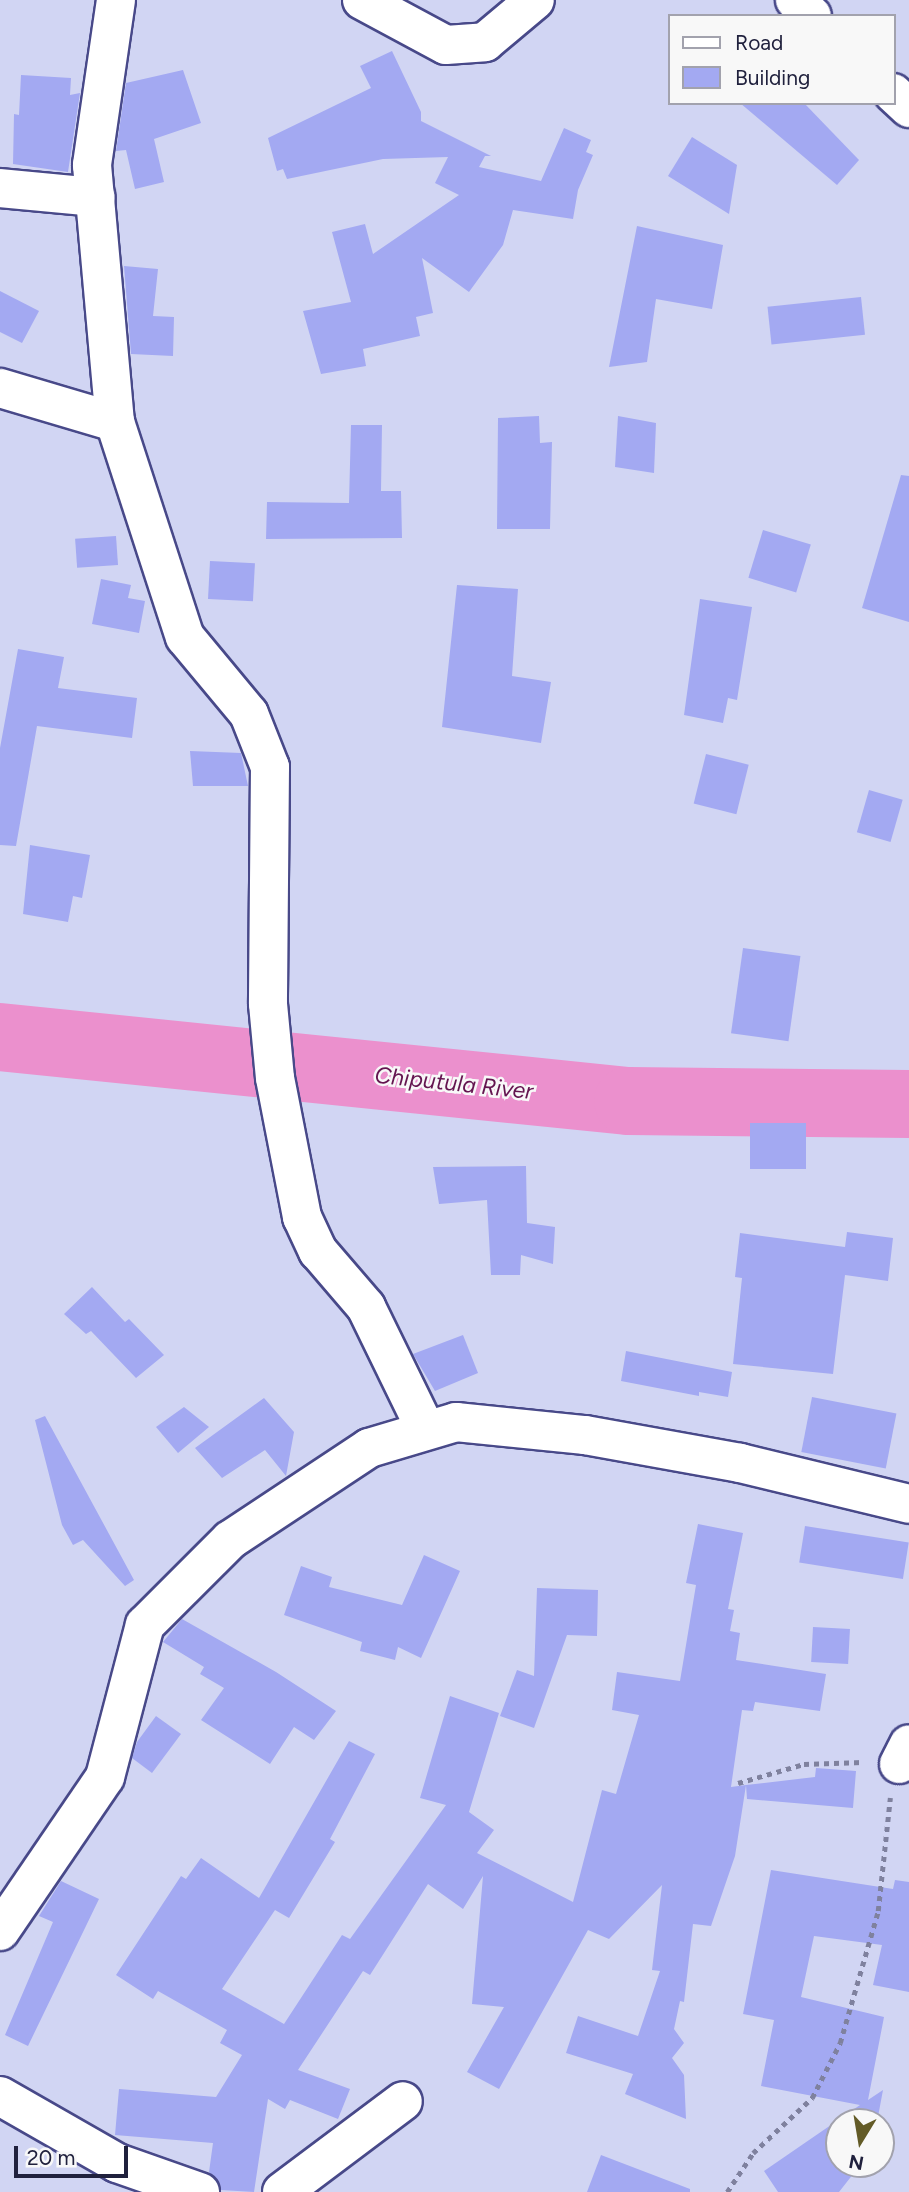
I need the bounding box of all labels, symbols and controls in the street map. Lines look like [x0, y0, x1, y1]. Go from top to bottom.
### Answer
legend [668, 14, 895, 105]
text: Road [735, 30, 783, 55]
text: Building [735, 65, 810, 90]
water label: Chiputula River [373, 1061, 535, 1105]
north arrow [825, 2108, 895, 2178]
scale bar [18, 2132, 131, 2176]
text: 20 m [27, 2145, 75, 2170]
text: N [847, 2149, 866, 2175]

